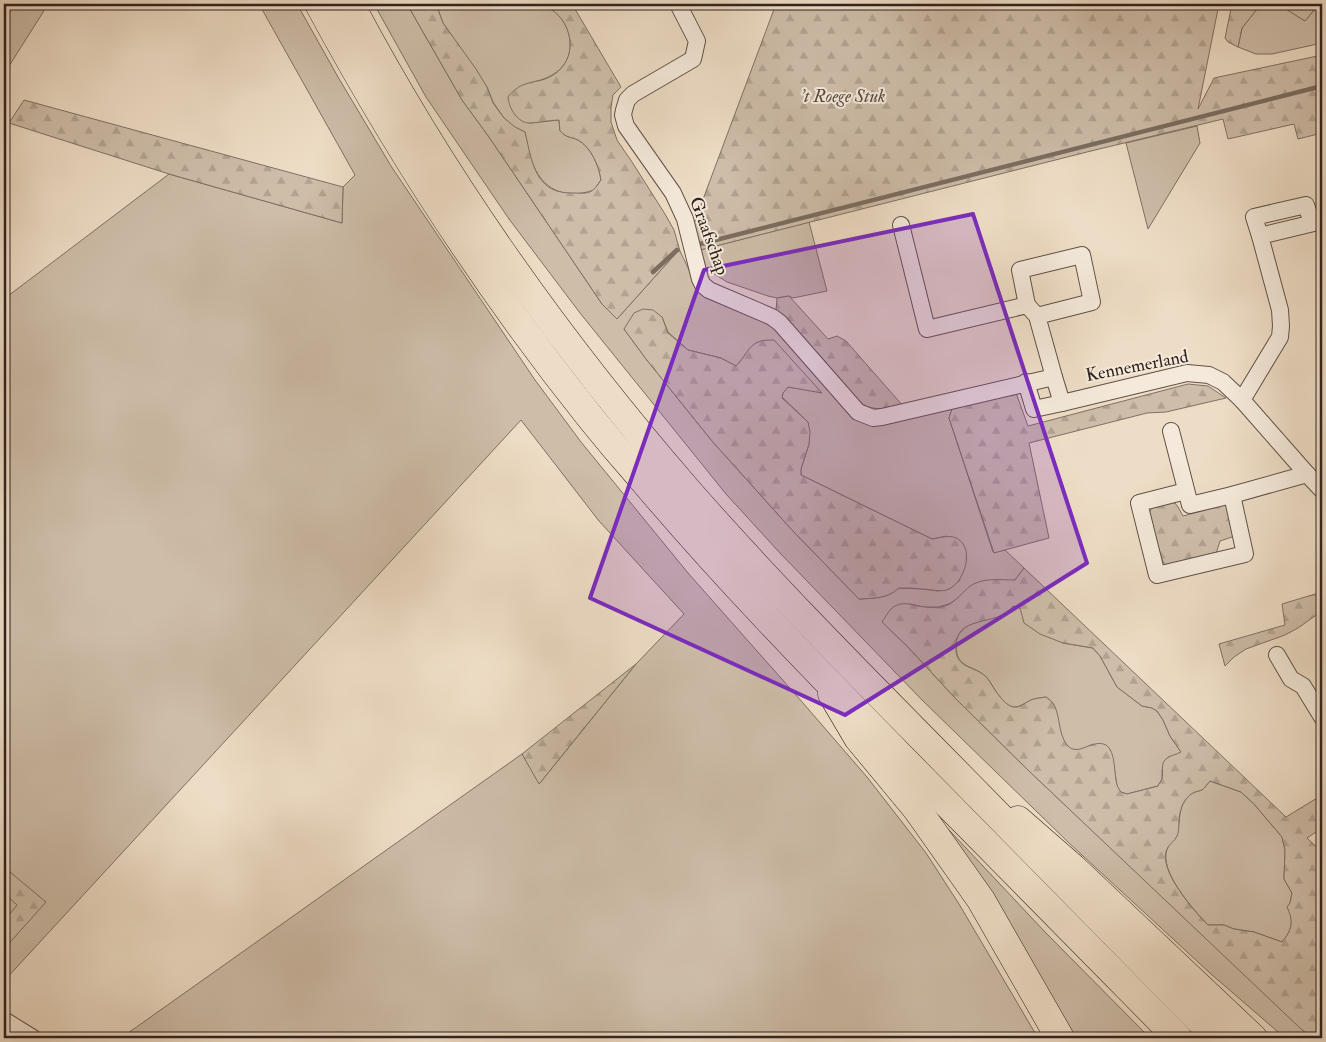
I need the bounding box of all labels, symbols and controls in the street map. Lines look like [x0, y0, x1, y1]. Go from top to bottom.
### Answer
park label: 't Roege Stuk [801, 85, 885, 108]
street label: Graafschap [684, 194, 734, 278]
street label: Kennemerland [1084, 345, 1190, 387]

